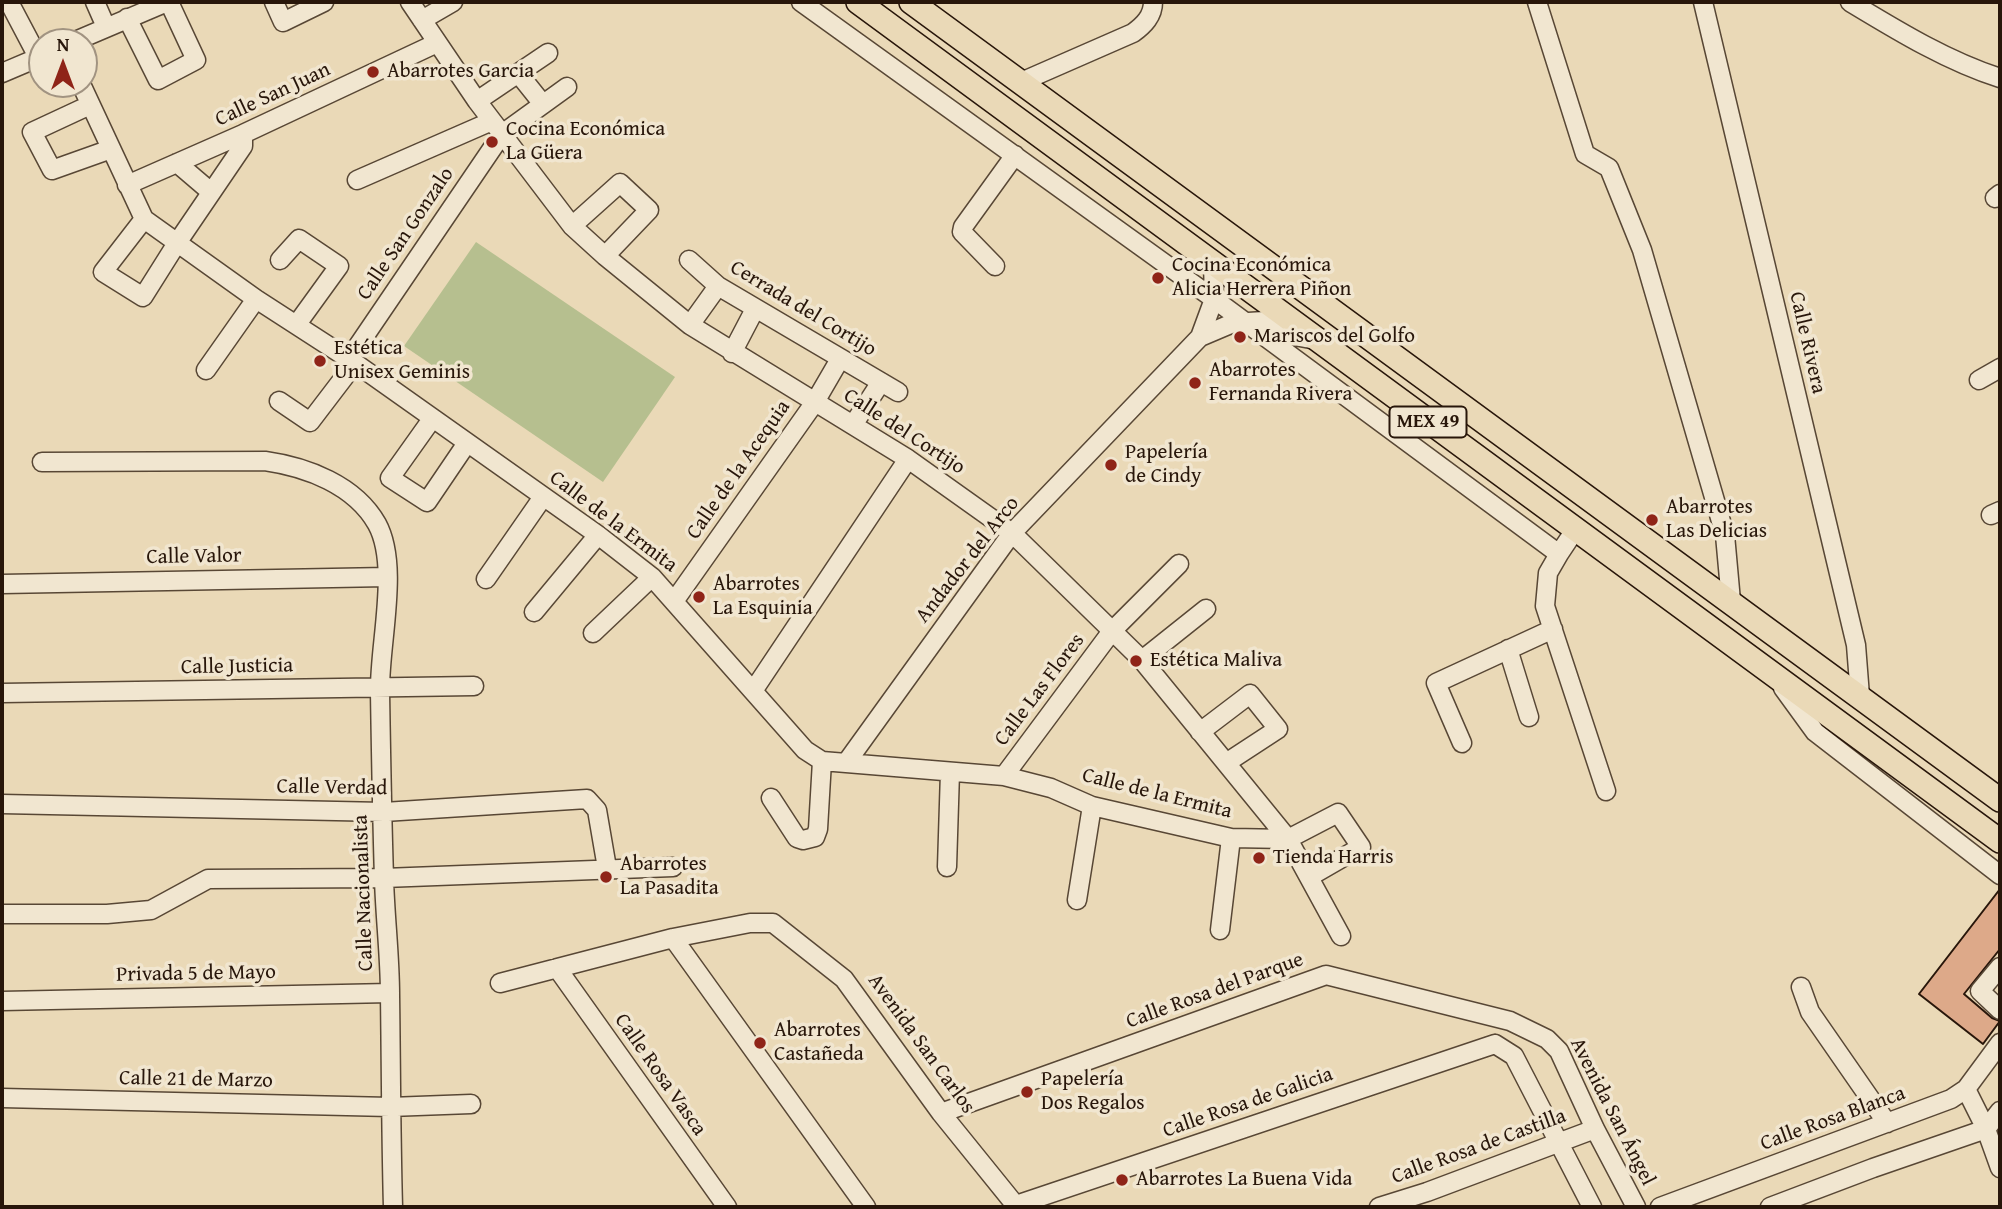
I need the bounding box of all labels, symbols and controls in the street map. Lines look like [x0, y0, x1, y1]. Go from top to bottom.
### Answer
north arrow [28, 28, 98, 98]
text: N [57, 30, 69, 58]
street label: Calle San Juan [212, 57, 334, 133]
place label: Abarrotes Garcia [387, 59, 534, 85]
marker: Abarrotes Garcia [365, 64, 381, 80]
place label: Cocina Económica La Güera [506, 117, 665, 167]
marker: Cocina Económica La Güera [484, 134, 500, 150]
street label: Calle San Gonzalo [352, 163, 460, 305]
place label: Cocina Económica Alicia Herrera Piñon [1172, 253, 1351, 303]
street label: Cerrada del Cortijo [725, 255, 881, 363]
marker: Cocina Económica Alicia Herrera Piñon [1150, 270, 1166, 286]
street label: Calle Rivera [1783, 290, 1831, 396]
place label: Mariscos del Golfo [1254, 324, 1415, 350]
marker: Mariscos del Golfo [1232, 329, 1248, 345]
place label: Estética Unisex Geminis [334, 336, 470, 386]
marker: Estética Unisex Geminis [312, 353, 328, 369]
place label: Abarrotes Fernanda Rivera [1209, 358, 1352, 408]
marker: Abarrotes Fernanda Rivera [1187, 375, 1203, 391]
street label: Calle del Cortijo [839, 383, 969, 481]
street label: Calle de la Acequia [682, 396, 796, 544]
road number: MEX 49 [1390, 406, 1466, 438]
place label: Papelería de Cindy [1125, 440, 1208, 490]
marker: Papelería de Cindy [1103, 457, 1119, 473]
street label: Calle de la Ermita [544, 466, 682, 578]
street label: Andador del Arco [911, 492, 1025, 628]
place label: Abarrotes Las Delicias [1666, 495, 1767, 545]
marker: Abarrotes Las Delicias [1644, 512, 1660, 528]
street label: Calle Valor [146, 544, 242, 570]
place label: Abarrotes La Esquinia [713, 572, 813, 622]
marker: Abarrotes La Esquinia [691, 589, 707, 605]
street label: Calle Las Flores [990, 629, 1090, 751]
place label: Estética Maliva [1150, 648, 1282, 674]
street label: Calle Justicia [181, 653, 293, 681]
marker: Estética Maliva [1128, 653, 1144, 669]
street label: Calle de la Ermita [1080, 763, 1234, 825]
street label: Calle Verdad [276, 774, 388, 802]
street label: Calle Nacionalista [349, 814, 379, 972]
place label: Tienda Harris [1273, 845, 1393, 871]
marker: Tienda Harris [1251, 850, 1267, 866]
place label: Abarrotes La Pasadita [620, 852, 719, 902]
marker: Abarrotes La Pasadita [598, 869, 614, 885]
street label: Calle Rosa del Parque [1123, 947, 1307, 1035]
street label: Privada 5 de Mayo [116, 960, 276, 988]
street label: Avenida San Carlos [862, 969, 980, 1119]
street label: Calle Rosa Vasca [609, 1009, 711, 1141]
place label: Abarrotes Castañeda [774, 1018, 864, 1068]
street label: Avenida San Ángel [1564, 1034, 1660, 1190]
marker: Abarrotes Castañeda [752, 1035, 768, 1051]
street label: Calle Rosa de Galicia [1160, 1062, 1336, 1144]
street label: Calle 21 de Marzo [119, 1066, 273, 1094]
place label: Papelería Dos Regalos [1041, 1067, 1145, 1117]
street label: Calle Rosa Blanca [1757, 1081, 1909, 1157]
marker: Papelería Dos Regalos [1019, 1084, 1035, 1100]
street label: Calle Rosa de Castilla [1388, 1104, 1570, 1190]
place label: Abarrotes La Buena Vida [1136, 1167, 1352, 1193]
marker: Abarrotes La Buena Vida [1114, 1172, 1130, 1188]

